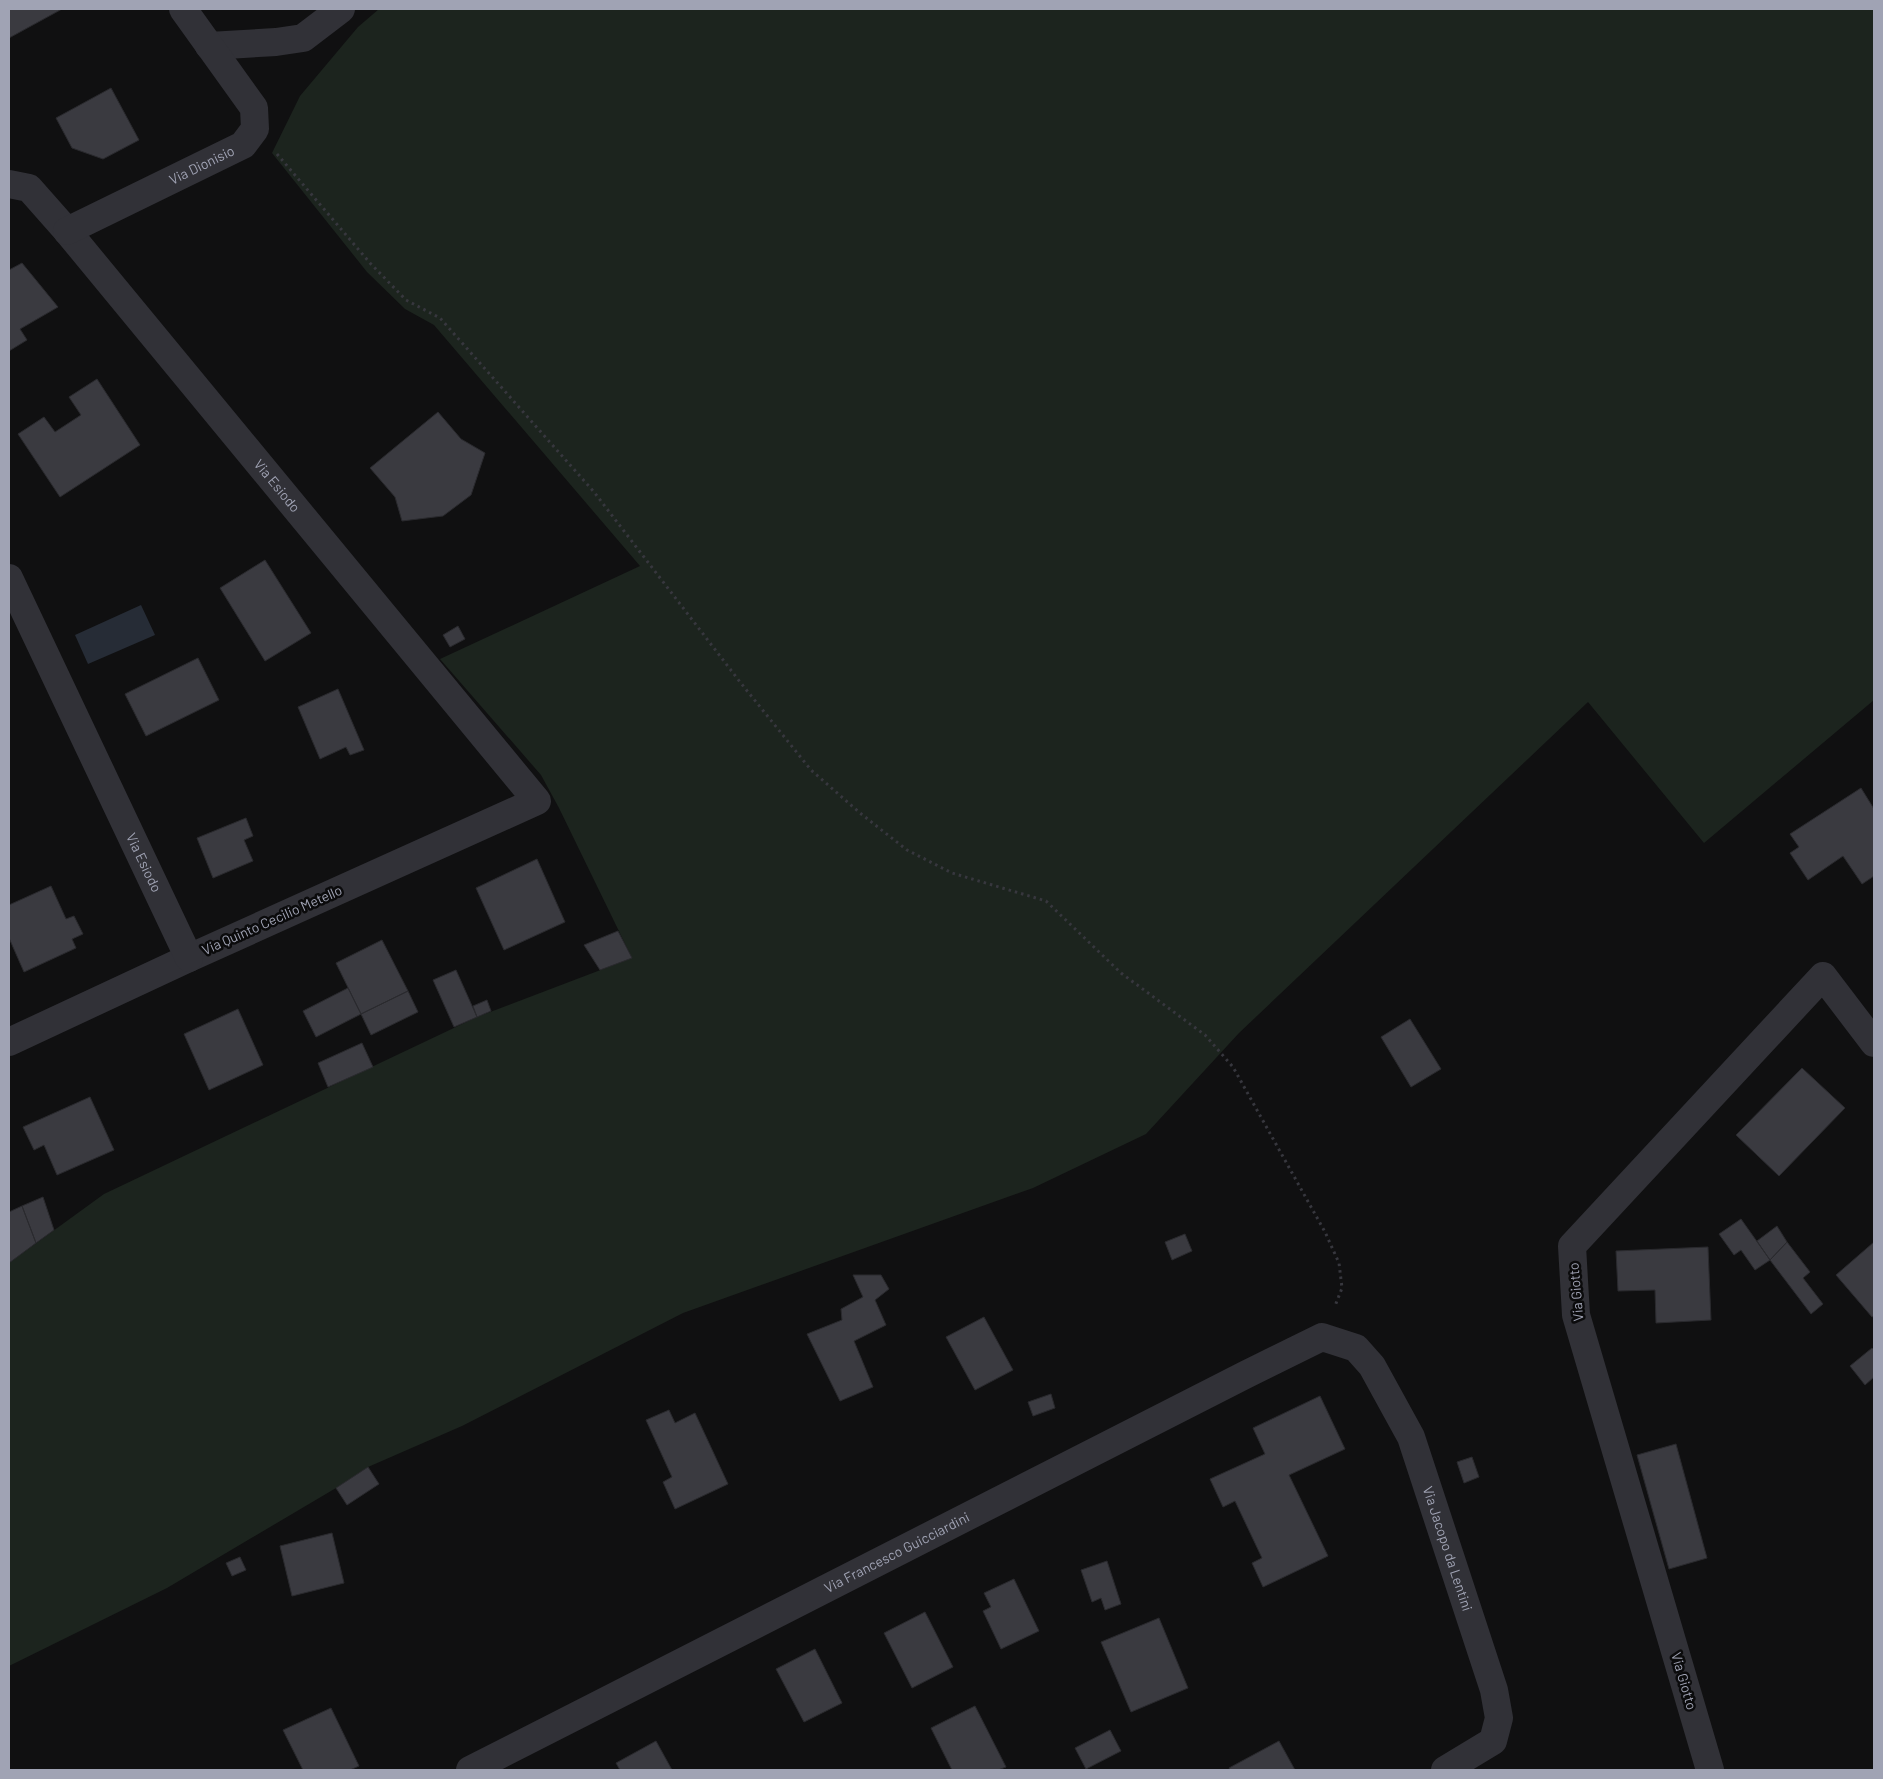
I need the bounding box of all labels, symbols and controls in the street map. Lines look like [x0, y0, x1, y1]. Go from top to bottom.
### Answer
street label: Via Dionisio [166, 142, 237, 188]
street label: Via Esiodo [251, 456, 304, 515]
street label: Via Esiodo [123, 830, 166, 895]
street label: Via Quinto Cecilio Metello [199, 881, 344, 958]
street label: Via Giotto [1564, 1262, 1587, 1322]
street label: Via Jacopo da Lentini [1420, 1484, 1476, 1613]
street label: Via Francesco Guicciardini [821, 1508, 972, 1596]
street label: Via Giotto [1668, 1650, 1701, 1712]

